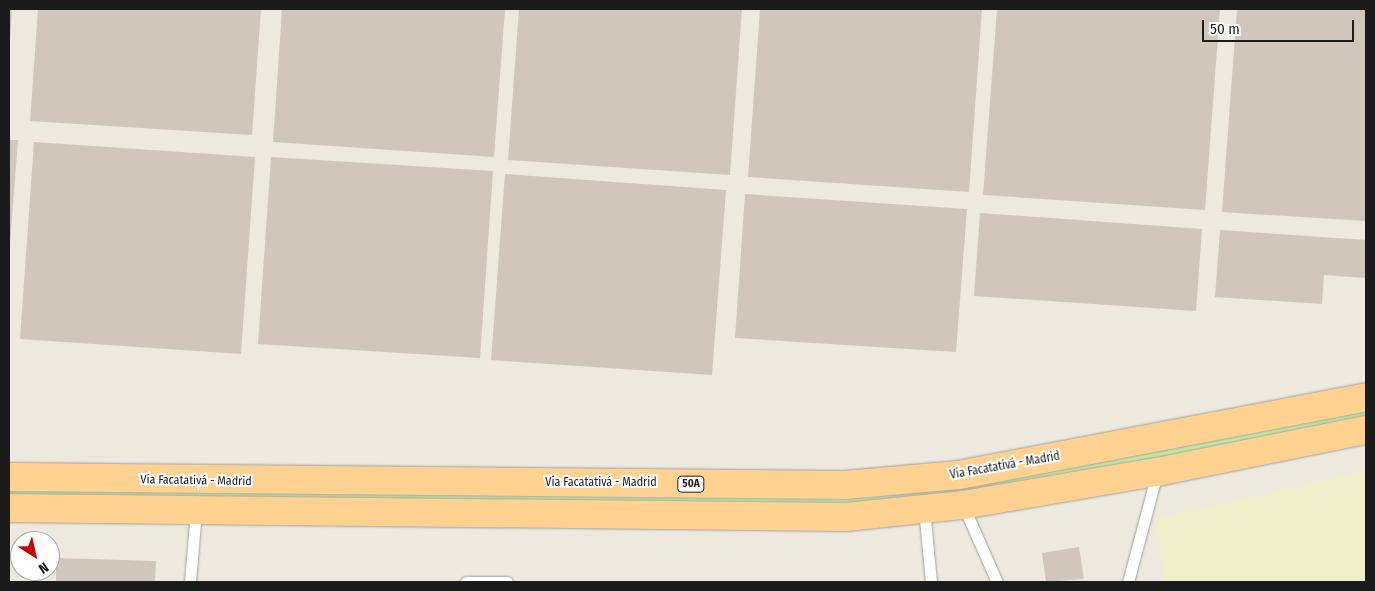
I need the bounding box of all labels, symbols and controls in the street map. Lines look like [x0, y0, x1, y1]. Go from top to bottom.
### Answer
scale bar [1205, 10, 1358, 42]
text: 50 m [1210, 20, 1240, 38]
street label: Vía Facatativá - Madrid [949, 449, 1061, 483]
street label: Vía Facatativá - Madrid [140, 473, 252, 489]
street label: Vía Facatativá - Madrid [545, 476, 657, 490]
road number: 50A [677, 476, 705, 492]
north arrow [10, 531, 60, 581]
text: N [35, 559, 52, 577]

